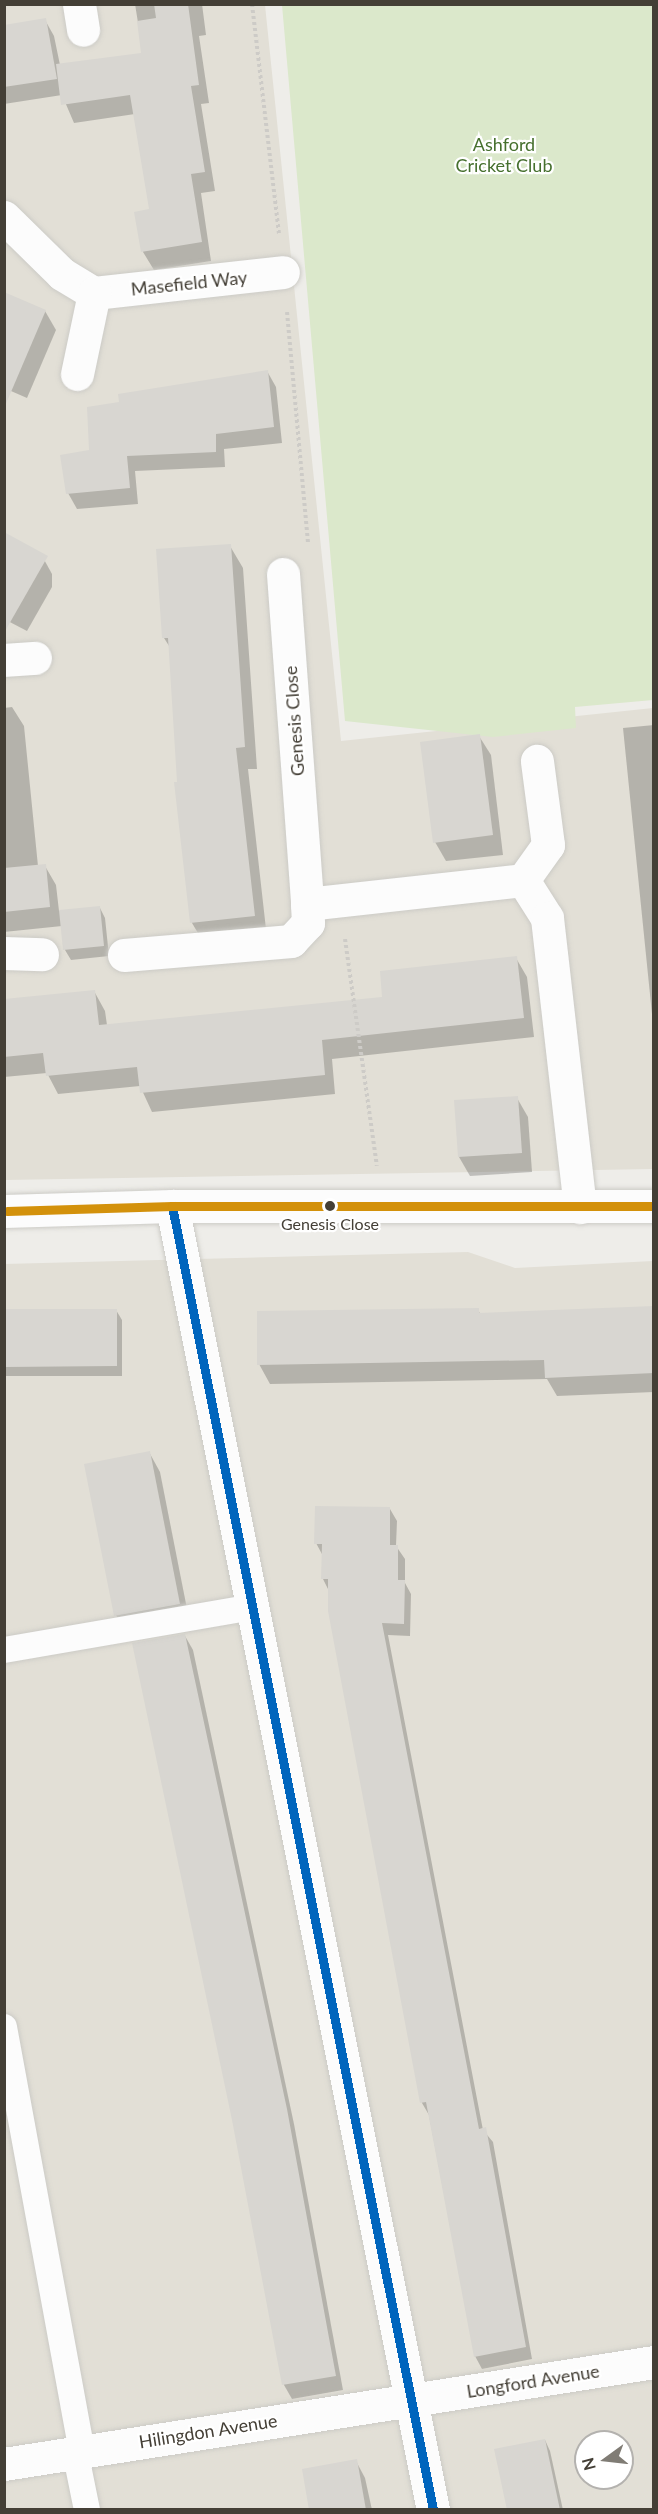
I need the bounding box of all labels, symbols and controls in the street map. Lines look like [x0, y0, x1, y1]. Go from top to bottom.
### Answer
park label: Ashford Cricket Club [456, 134, 552, 176]
street label: Masefield Way [130, 266, 248, 300]
street label: Genesis Close [279, 665, 309, 777]
marker: Genesis Close [324, 1200, 336, 1212]
place label: Genesis Close [281, 1214, 379, 1234]
street label: Longford Avenue [465, 2360, 601, 2402]
street label: Hilingdon Avenue [137, 2409, 279, 2453]
north arrow [574, 2430, 634, 2490]
text: N [577, 2456, 599, 2473]

